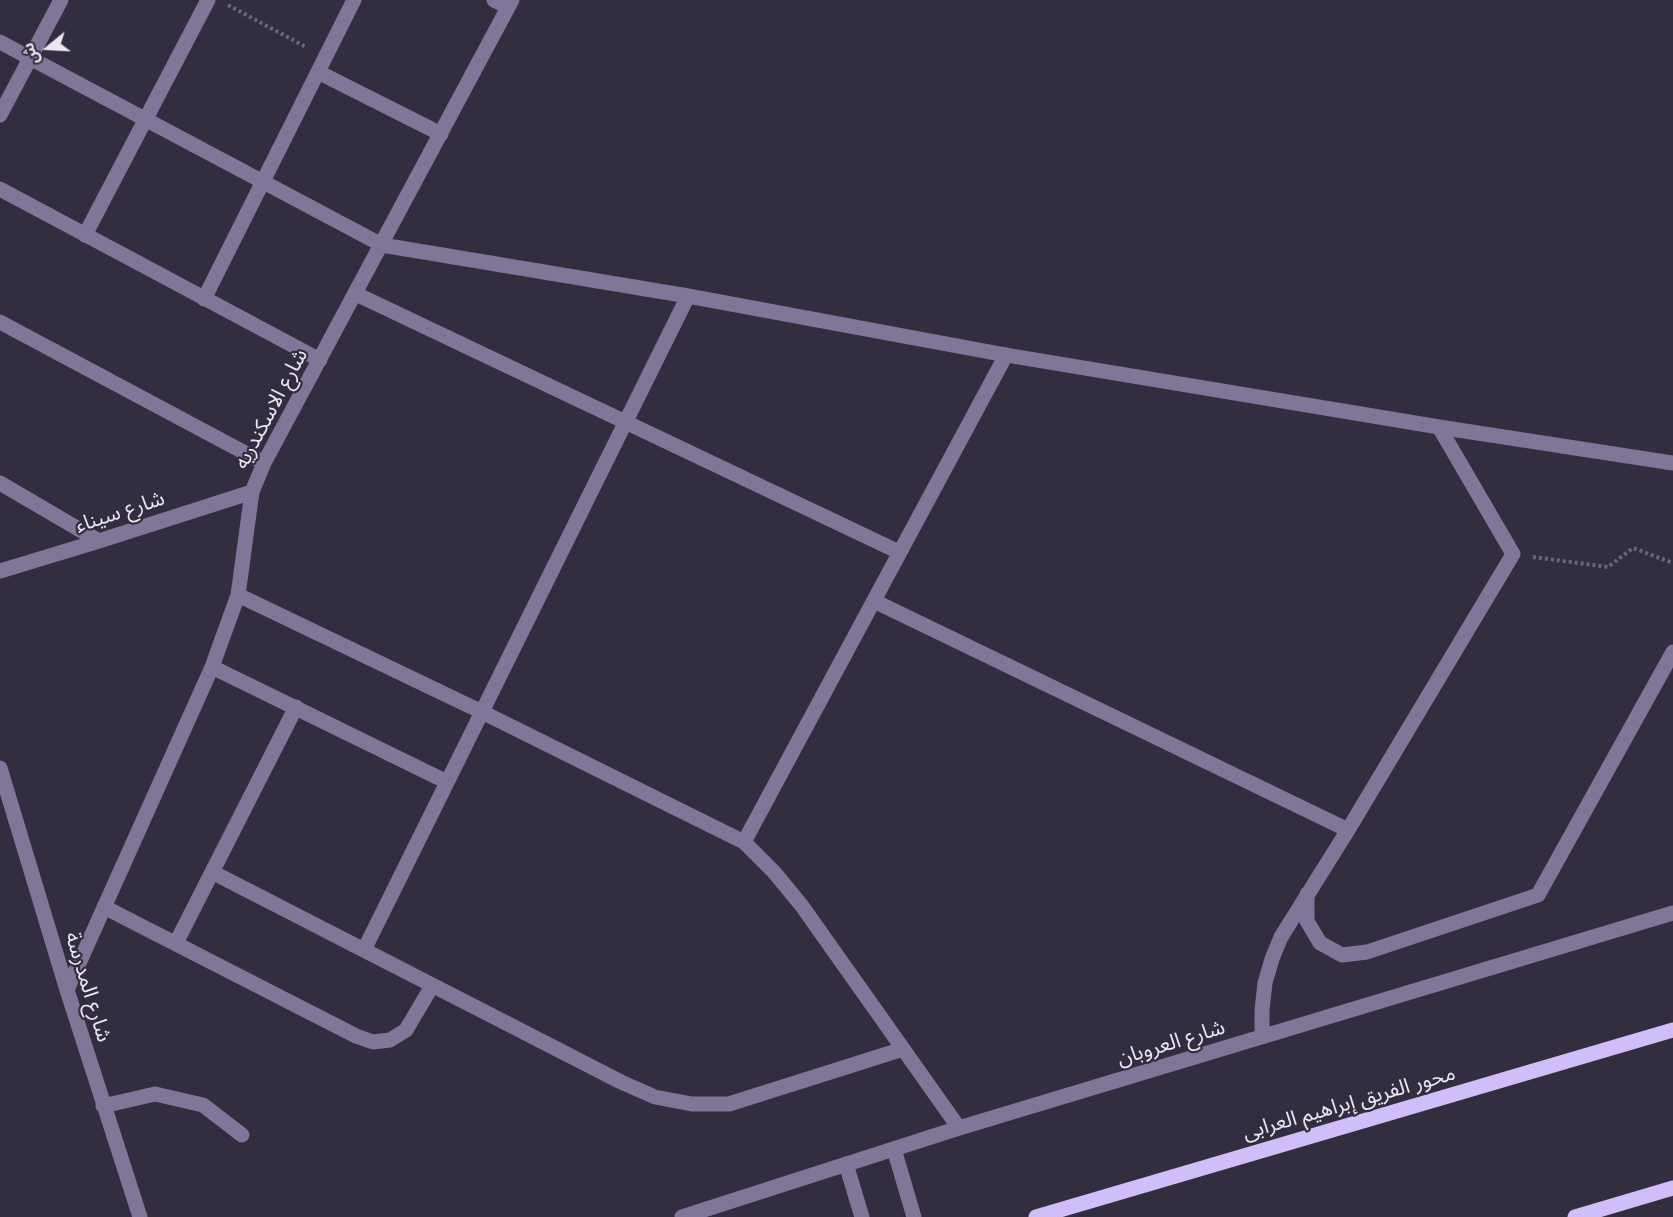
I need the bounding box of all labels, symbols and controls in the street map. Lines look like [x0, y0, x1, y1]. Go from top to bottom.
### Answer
north arrow [18, 18, 78, 78]
text: ش [18, 40, 43, 67]
street label: شارع الاسكندريه [229, 345, 313, 473]
street label: شارع سيناء [72, 486, 168, 538]
street label: شارع المدرسة [59, 929, 117, 1045]
street label: شارع العروبان [1114, 1015, 1228, 1071]
street label: محور الفريق إبراهيم العرابى [1240, 1061, 1458, 1145]

